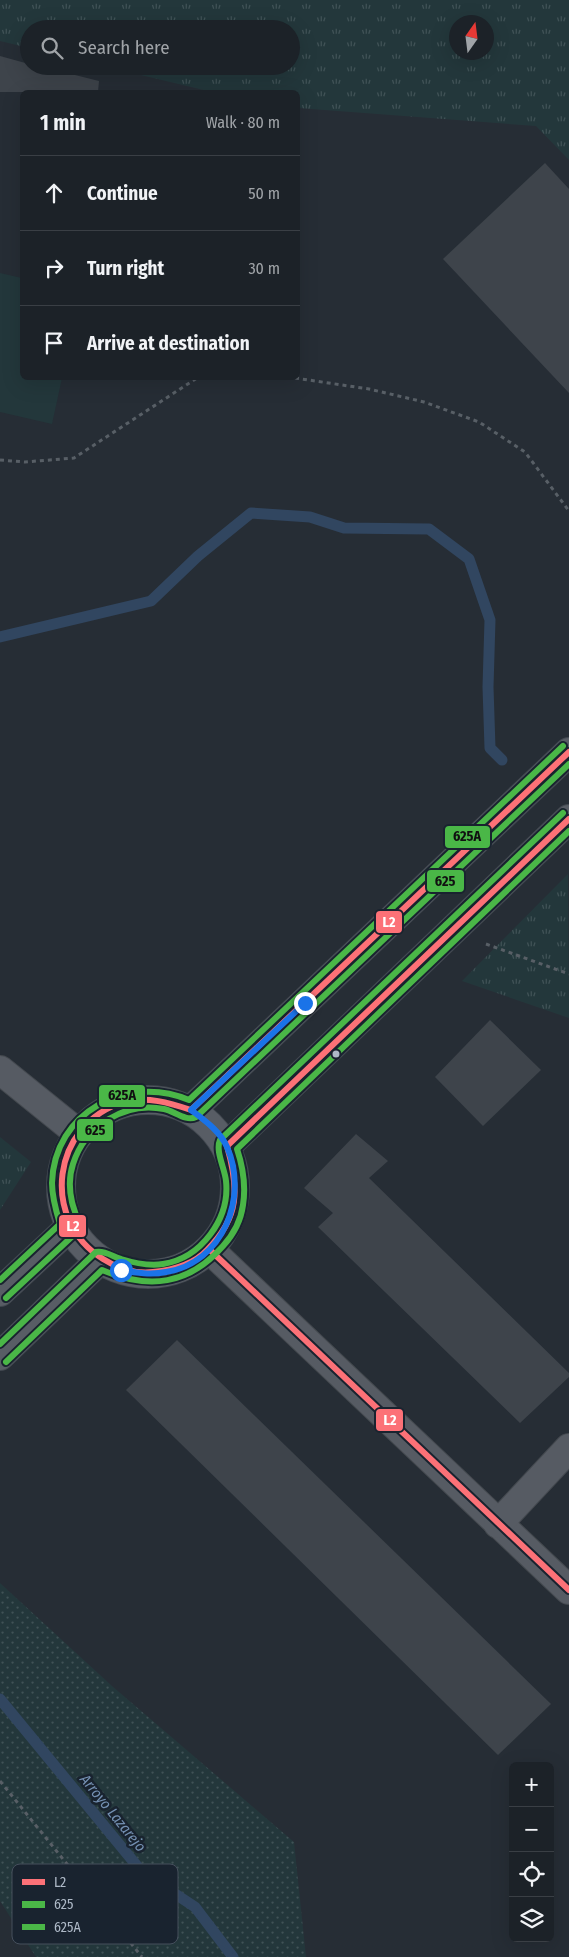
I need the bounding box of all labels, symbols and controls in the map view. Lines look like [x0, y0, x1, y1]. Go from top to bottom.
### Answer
north arrow [449, 15, 494, 60]
search box [20, 20, 300, 75]
icon: search [38, 34, 66, 62]
text: Search here [78, 36, 170, 59]
text: 1 min [40, 110, 86, 136]
text: Walk · 80 m [206, 113, 280, 132]
icon: ahead [40, 179, 68, 207]
text: Continue [87, 182, 158, 205]
text: 50 m [248, 184, 280, 203]
icon: right [40, 254, 68, 282]
text: Turn right [87, 257, 164, 280]
text: 30 m [248, 259, 280, 278]
icon: arrive [40, 329, 68, 357]
text: Arrive at destination [87, 332, 250, 355]
line badge: 625A [444, 825, 491, 849]
text: 625A [453, 828, 481, 845]
line badge: 625 [426, 869, 465, 893]
text: 625 [435, 873, 455, 890]
line badge: L2 [375, 910, 403, 934]
text: L2 [383, 914, 396, 931]
route end [294, 992, 317, 1015]
unlabelled marker [331, 1049, 341, 1059]
line badge: 625A [98, 1084, 146, 1108]
text: 625A [108, 1087, 136, 1104]
line badge: 625 [76, 1118, 114, 1142]
text: 625 [85, 1122, 105, 1139]
line badge: L2 [58, 1214, 87, 1238]
text: L2 [67, 1218, 80, 1235]
route start [110, 1259, 133, 1282]
line badge: L2 [375, 1408, 404, 1432]
text: L2 [384, 1412, 397, 1429]
map controls [509, 1762, 554, 1942]
button: + [509, 1762, 554, 1807]
water label: Arroyo Lazarejo [76, 1770, 150, 1856]
button: − [509, 1807, 554, 1852]
button: locate [509, 1852, 554, 1897]
legend [12, 1864, 178, 1944]
text: L2 [54, 1874, 66, 1891]
text: 625 [54, 1896, 73, 1913]
button: layers [509, 1897, 554, 1942]
text: 625A [54, 1919, 81, 1936]

